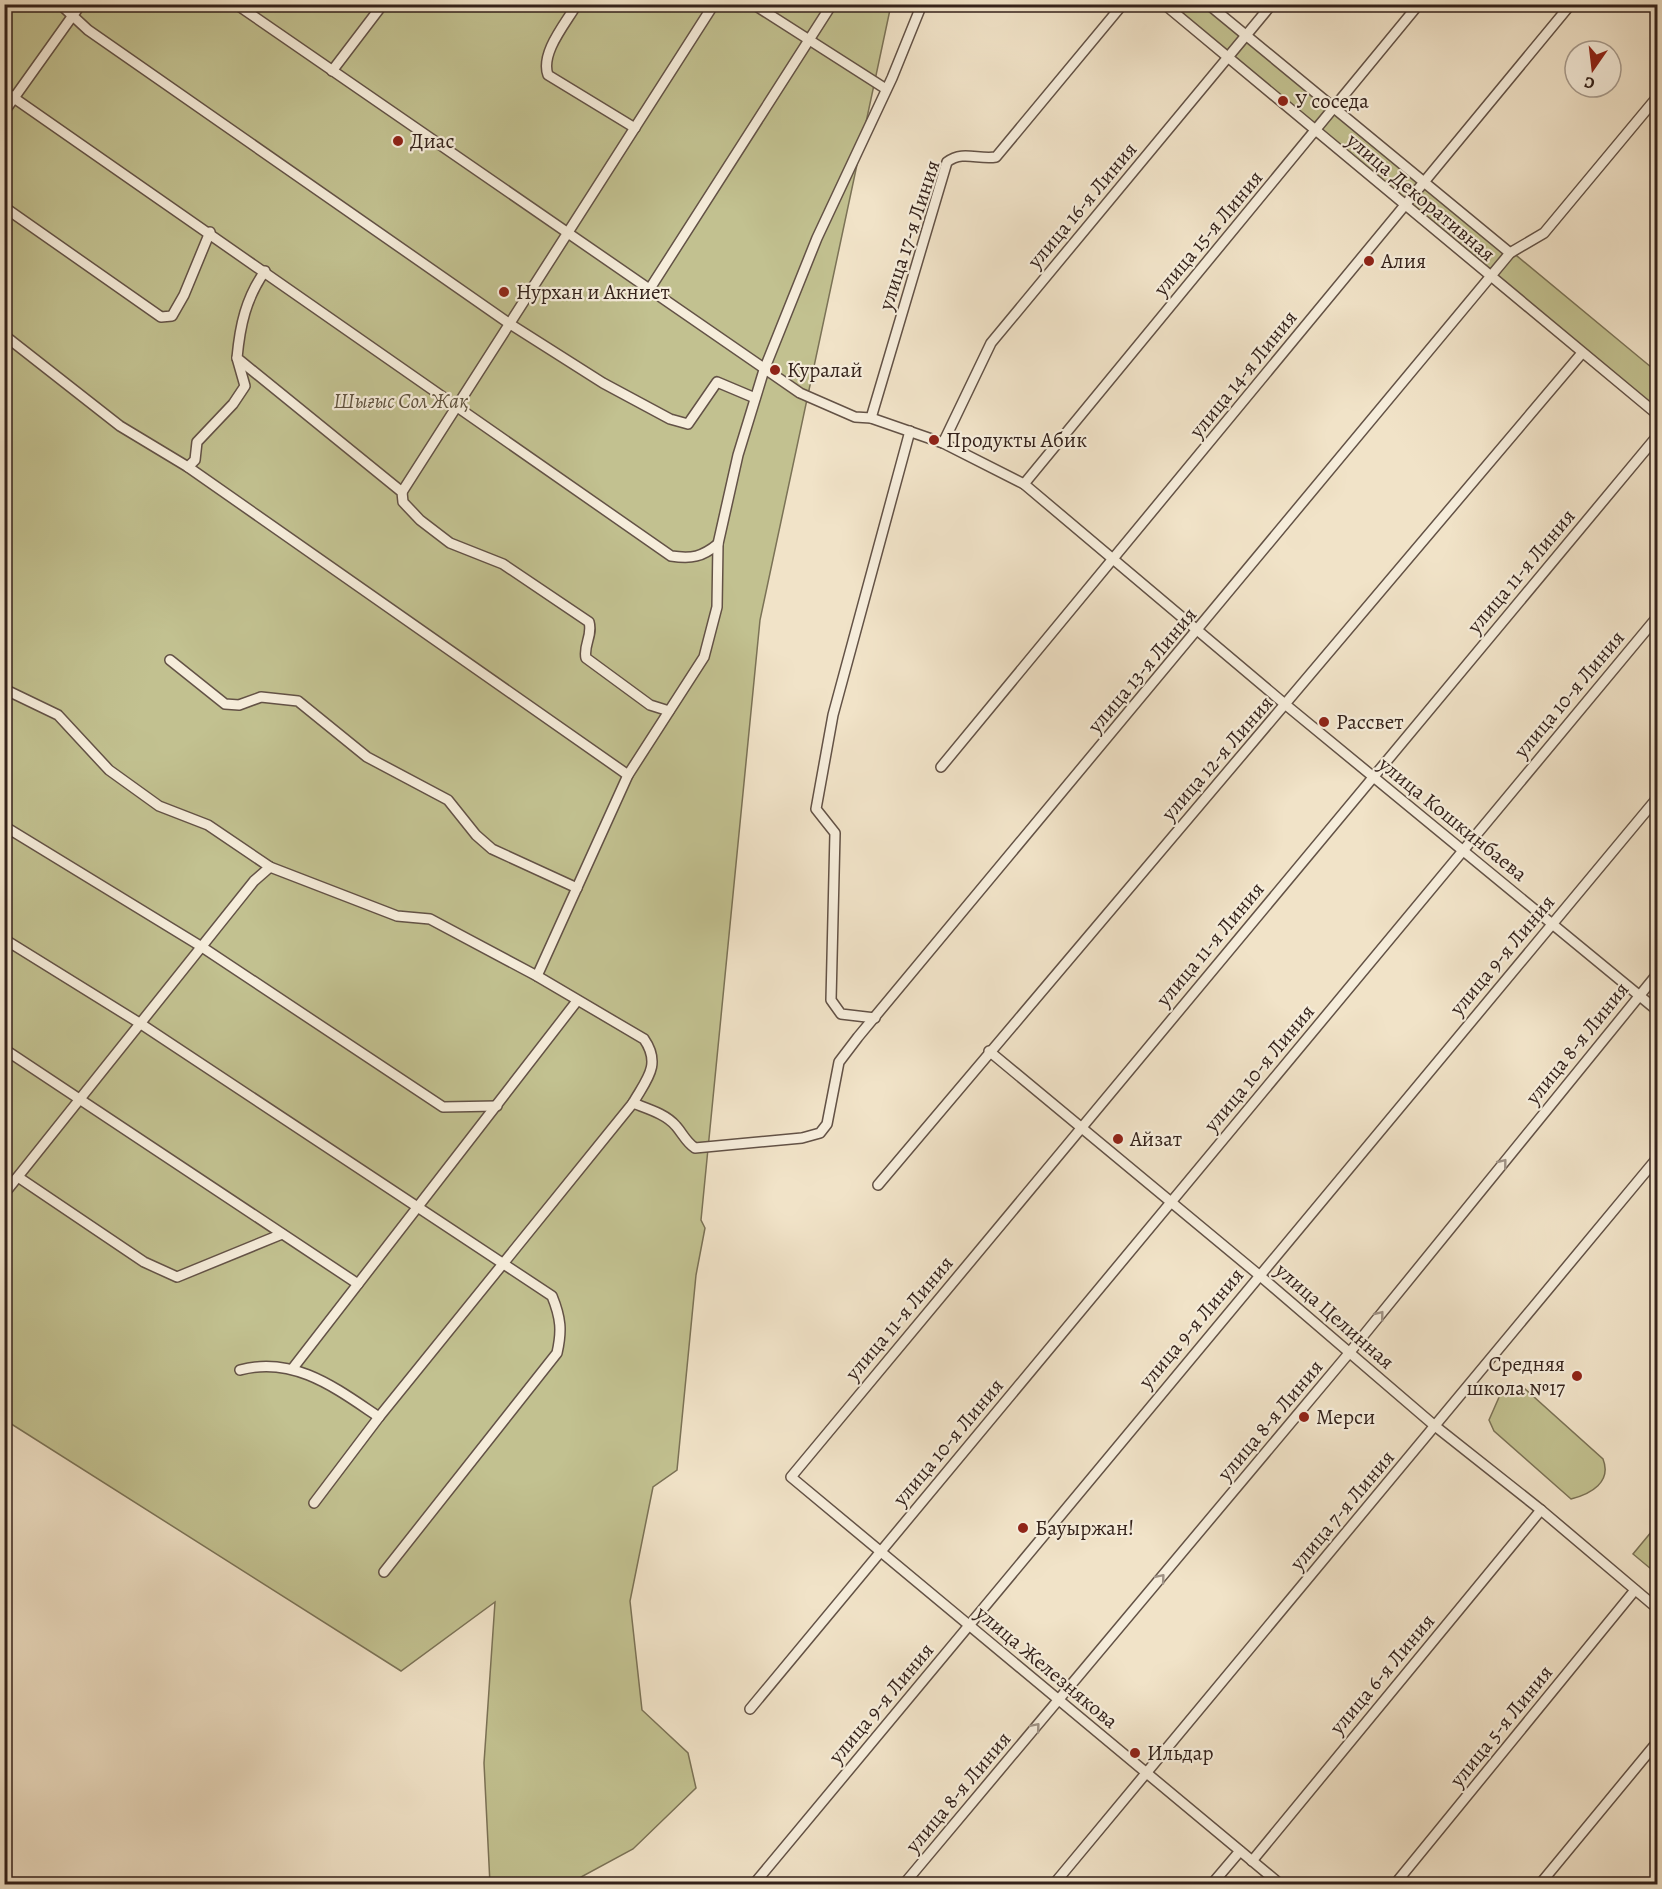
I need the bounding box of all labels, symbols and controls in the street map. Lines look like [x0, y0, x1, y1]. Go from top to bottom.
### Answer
north arrow [1563, 39, 1623, 99]
text: С [1582, 71, 1597, 94]
place label: У соседа [1295, 87, 1369, 115]
marker: У соседа [1276, 94, 1290, 108]
street label: улица Декоративная [1340, 126, 1501, 268]
place label: Диас [410, 127, 455, 155]
marker: Диас [391, 134, 405, 148]
street label: улица 16-я Линия [1020, 136, 1143, 275]
street label: улица 17-я Линия [871, 156, 946, 314]
street label: улица 15-я Линия [1146, 164, 1269, 303]
place label: Алия [1380, 247, 1426, 275]
marker: Алия [1362, 254, 1376, 268]
place label: Нурхан и Акниет [516, 278, 670, 306]
marker: Нурхан и Акниет [497, 285, 511, 299]
street label: улица 14-я Линия [1182, 304, 1303, 445]
place label: Куралай [787, 356, 862, 384]
marker: Куралай [768, 363, 782, 377]
park label: Шығыс Сол Жақ [333, 387, 469, 415]
place label: Продукты Абик [946, 426, 1087, 454]
marker: Продукты Абик [927, 433, 941, 447]
street label: улица 11-я Линия [1460, 503, 1581, 640]
street label: улица 13-я Линия [1080, 601, 1203, 740]
street label: улица 10-я Линия [1507, 624, 1631, 764]
street label: улица 12-я Линия [1154, 689, 1279, 827]
place label: Рассвет [1336, 708, 1404, 736]
marker: Рассвет [1317, 715, 1331, 729]
street label: улица Кошкинбаева [1372, 750, 1533, 888]
street label: улица 11-я Линия [1149, 876, 1270, 1013]
street label: улица 9-я Линия [1443, 889, 1561, 1022]
street label: улица 8-я Линия [1518, 976, 1635, 1111]
street label: улица 10-я Линия [1197, 998, 1321, 1138]
place label: Айзат [1129, 1125, 1182, 1153]
marker: Айзат [1111, 1132, 1125, 1146]
one-way arrow [1495, 1159, 1506, 1170]
street label: улица 11-я Линия [838, 1250, 959, 1387]
street label: улица Целинная [1269, 1256, 1401, 1376]
street label: улица 9-я Линия [1132, 1262, 1250, 1395]
one-way arrow [1372, 1311, 1383, 1322]
place label: Средняя школа №17 [1466, 1350, 1565, 1402]
street label: улица 8-я Линия [1210, 1353, 1329, 1487]
marker: Средняя школа №17 [1570, 1369, 1584, 1383]
street label: улица 10-я Линия [886, 1372, 1010, 1512]
place label: Мерси [1316, 1403, 1375, 1431]
marker: Мерси [1297, 1410, 1311, 1424]
street label: улица 7-я Линия [1283, 1444, 1401, 1577]
place label: Бауыржан! [1035, 1514, 1134, 1542]
marker: Бауыржан! [1016, 1521, 1030, 1535]
one-way arrow [1154, 1574, 1165, 1585]
street label: улица Железнякова [969, 1598, 1124, 1735]
street label: улица 6-я Линия [1322, 1608, 1441, 1741]
street label: улица 9-я Линия [822, 1637, 940, 1770]
street label: улица 5-я Линия [1443, 1659, 1559, 1794]
one-way arrow [1028, 1723, 1039, 1734]
street label: улица 8-я Линия [898, 1725, 1017, 1859]
place label: Ильдар [1147, 1739, 1213, 1767]
marker: Ильдар [1128, 1746, 1142, 1760]

